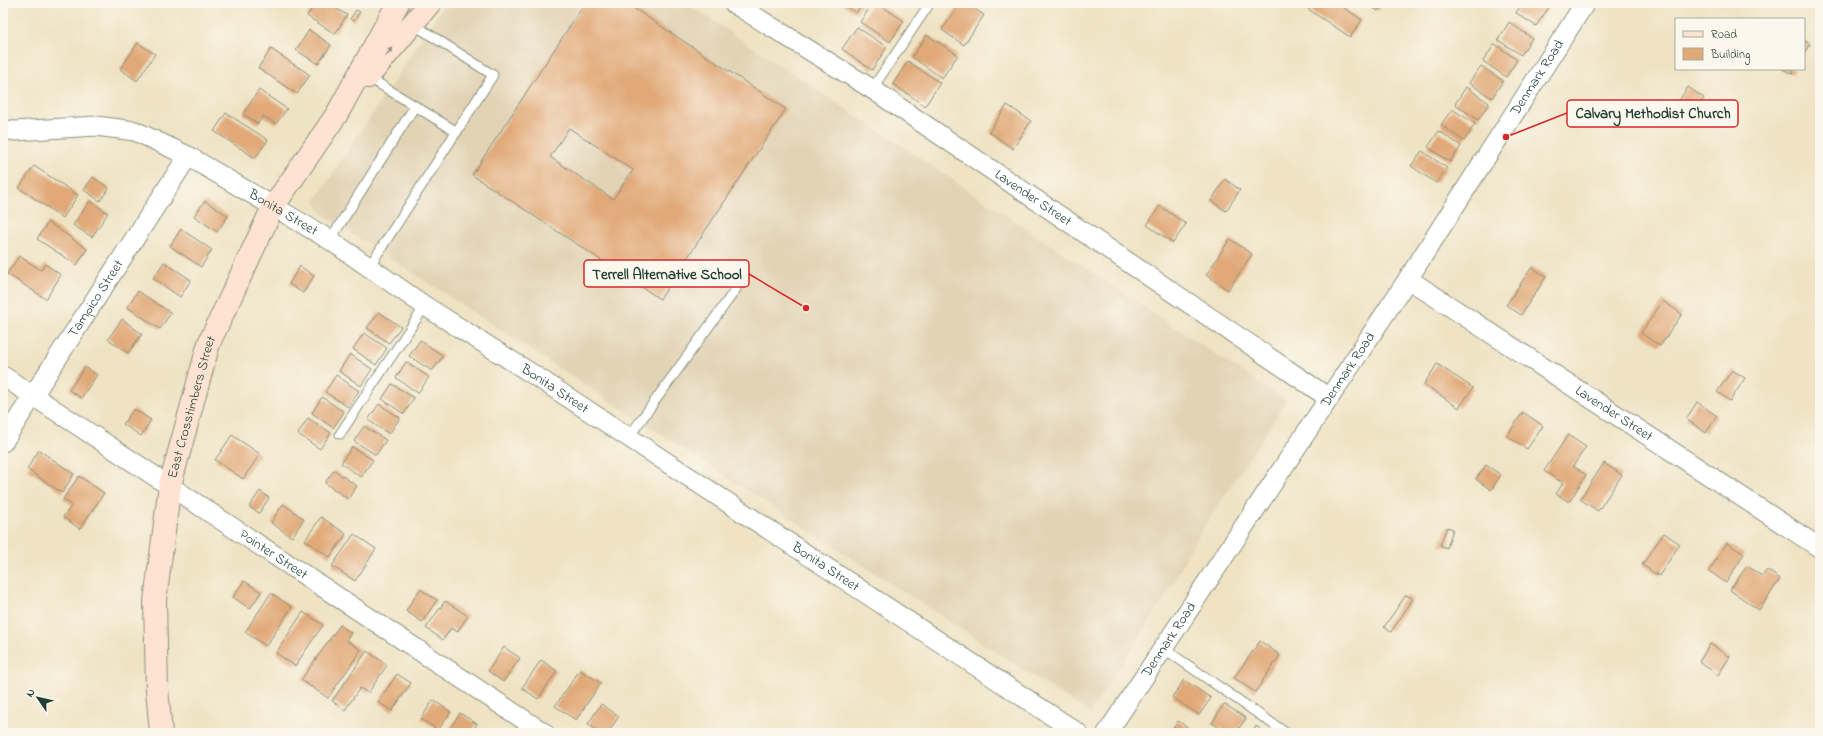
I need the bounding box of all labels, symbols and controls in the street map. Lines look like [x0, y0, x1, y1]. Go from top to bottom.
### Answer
legend [1675, 18, 1805, 70]
text: Road [1711, 26, 1737, 44]
street label: Denmark Road [1504, 35, 1569, 120]
one-way arrow [385, 46, 394, 57]
text: Building [1710, 46, 1750, 65]
callout: Calvary Methodist Church [1567, 100, 1738, 127]
text: Calvary Methodist Church [1575, 103, 1731, 127]
street label: Lavender Street [990, 164, 1076, 232]
street label: Bonita Street [244, 183, 322, 241]
street label: Tampico Street [63, 255, 129, 341]
callout: Terrell Alternative School [584, 260, 749, 287]
text: Terrell Alternative School [592, 264, 742, 286]
street label: Denmark Road [1315, 328, 1381, 412]
street label: East Crosstimbers Street [162, 332, 222, 481]
street label: Bonita Street [516, 358, 593, 419]
street label: Lavender Street [1571, 380, 1657, 447]
street label: Pointer Street [235, 524, 312, 585]
street label: Bonita Street [787, 536, 864, 597]
street label: Denmark Road [1136, 598, 1202, 682]
north arrow [18, 678, 58, 718]
text: N [22, 685, 39, 701]

